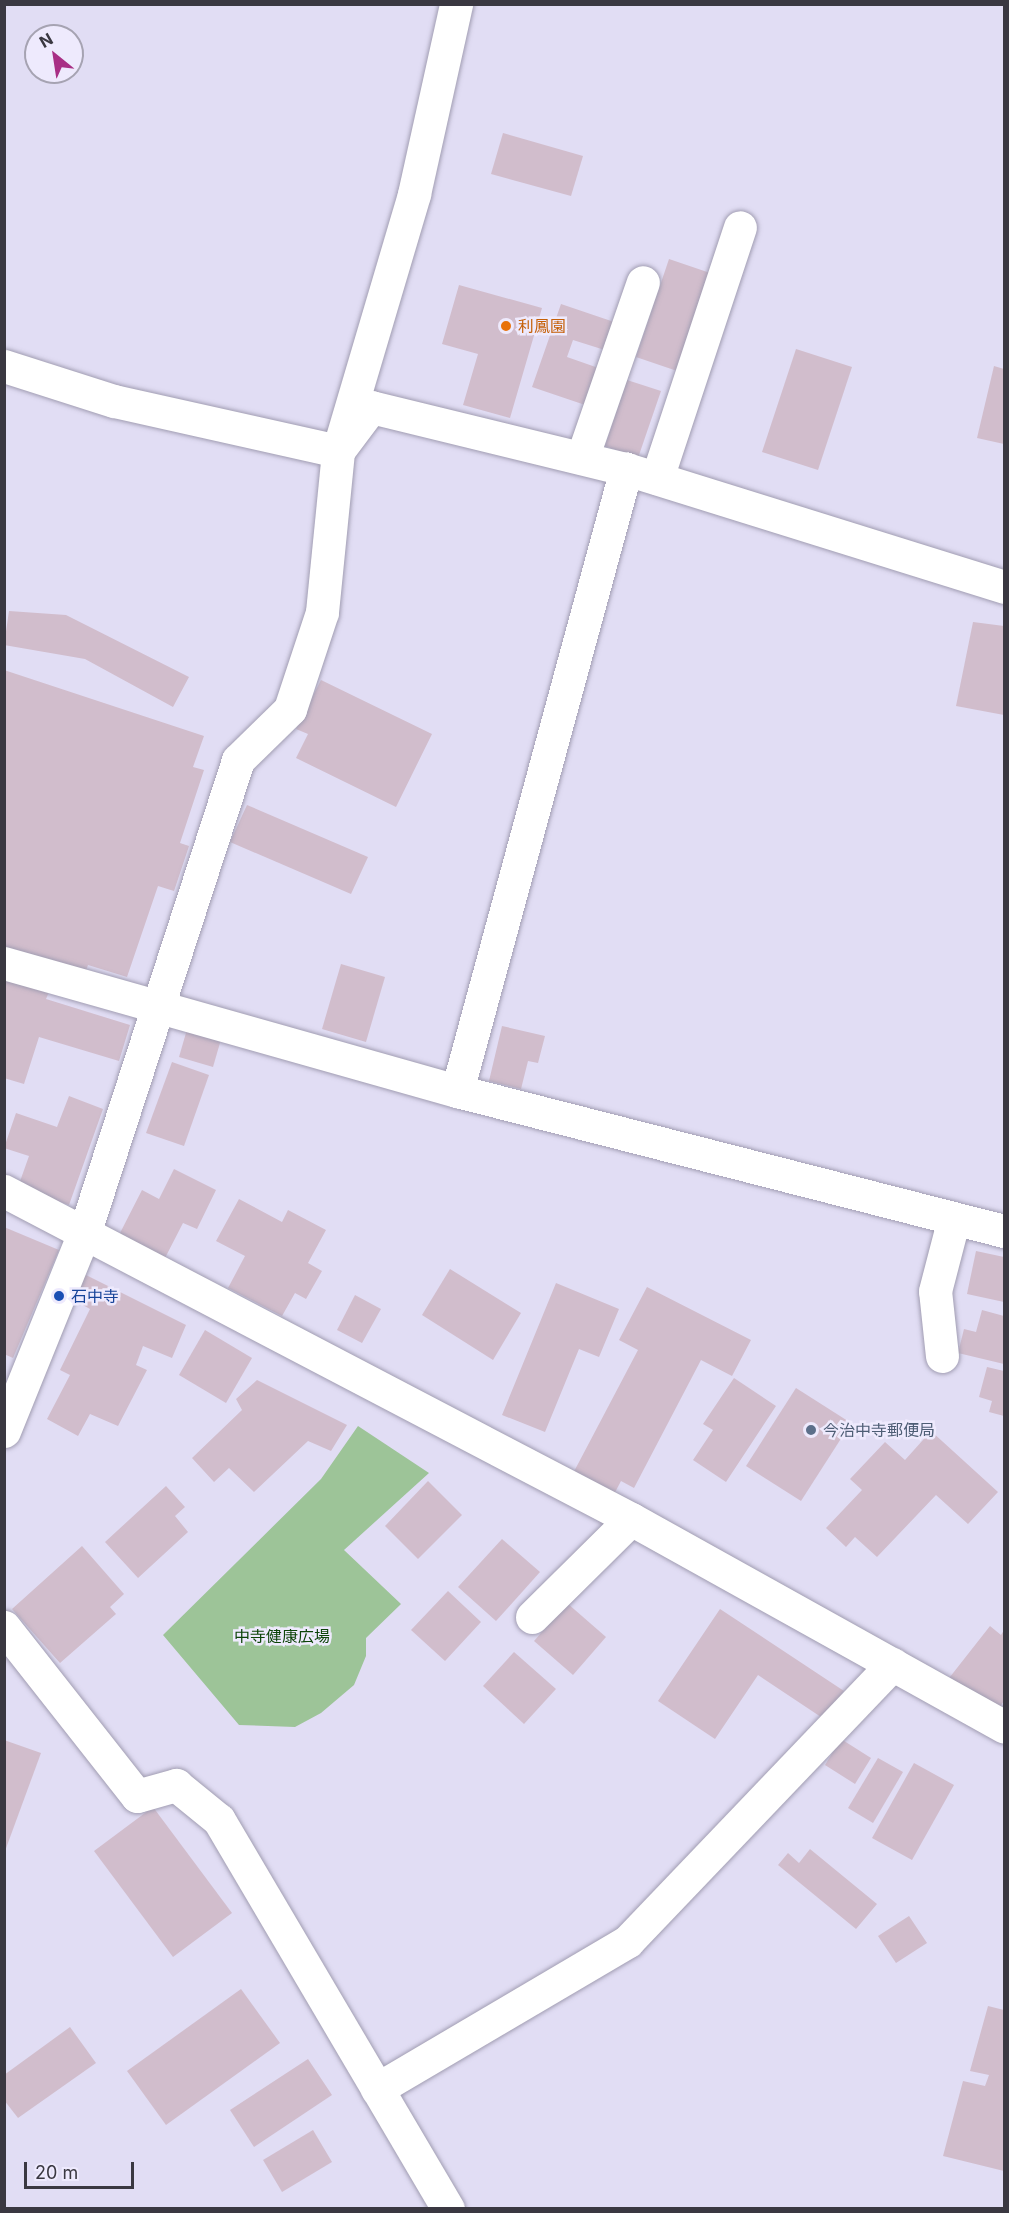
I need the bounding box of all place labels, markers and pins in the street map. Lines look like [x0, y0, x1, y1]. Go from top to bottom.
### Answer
place label: 利鳳園 [518, 316, 566, 336]
marker: 利鳳園 [499, 319, 513, 333]
place label: 石中寺 [71, 1286, 119, 1306]
marker: 石中寺 [52, 1289, 66, 1303]
place label: 今治中寺郵便局 [823, 1420, 935, 1440]
marker: 今治中寺郵便局 [804, 1423, 818, 1437]

